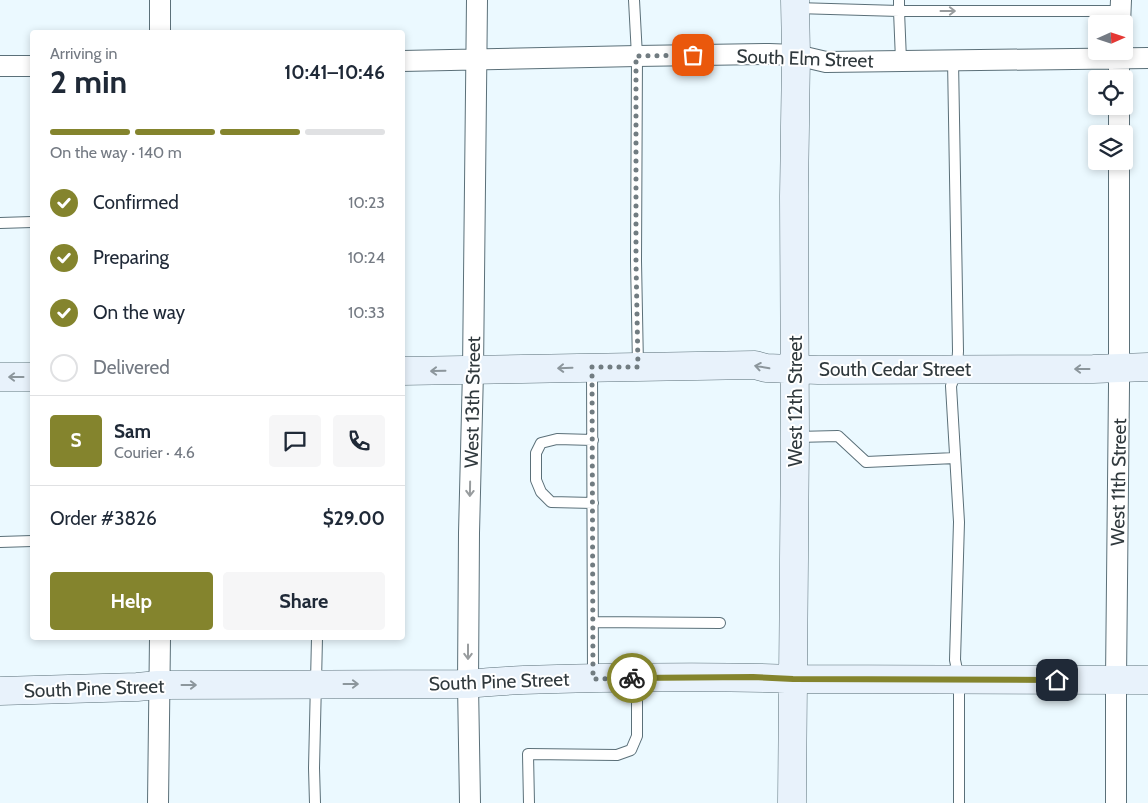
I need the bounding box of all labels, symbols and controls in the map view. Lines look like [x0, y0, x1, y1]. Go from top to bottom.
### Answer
one-way arrow [940, 6, 956, 16]
north arrow [1088, 15, 1132, 60]
map controls [1088, 15, 1133, 170]
pin [672, 34, 714, 76]
icon: bag [679, 41, 707, 69]
text: Arriving in [50, 44, 117, 63]
street label: South Elm Street [736, 45, 875, 72]
text: 10:41–10:46 [284, 61, 385, 84]
text: 2 min [50, 62, 127, 101]
button: locate [1088, 70, 1133, 115]
button: layers [1088, 125, 1133, 170]
text: On the way · 140 m [50, 143, 182, 162]
icon: check [50, 189, 78, 217]
text: Confirmed [93, 191, 179, 214]
text: 10:23 [348, 193, 385, 212]
icon: check [50, 244, 78, 272]
text: Preparing [93, 246, 169, 269]
text: 10:24 [348, 248, 385, 267]
icon: check [50, 299, 78, 327]
text: On the way [93, 301, 185, 324]
text: 10:33 [348, 303, 385, 322]
street label: West 13th Street [460, 335, 485, 468]
street label: West 12th Street [784, 335, 807, 467]
text: Delivered [93, 356, 170, 379]
street label: South Cedar Street [819, 358, 972, 381]
one-way arrow [754, 361, 770, 371]
one-way arrow [557, 363, 573, 372]
one-way arrow [1074, 364, 1090, 374]
one-way arrow [430, 366, 446, 375]
one-way arrow [9, 372, 25, 382]
button: chat [269, 415, 321, 467]
button: phone [333, 415, 385, 467]
street label: West 11th Street [1106, 417, 1131, 546]
text: Sam [114, 420, 151, 443]
text: S [70, 429, 82, 452]
text: Courier · 4.6 [114, 443, 195, 462]
one-way arrow [465, 481, 474, 497]
text: Order #3826 [50, 507, 157, 530]
text: $29.00 [323, 507, 385, 530]
button: Help [50, 572, 213, 630]
button: Share [223, 572, 385, 630]
one-way arrow [463, 644, 473, 660]
courier [607, 653, 657, 703]
pin [1036, 659, 1078, 701]
icon: bike [618, 664, 646, 692]
icon: home [1043, 666, 1071, 694]
street label: South Pine Street [428, 668, 570, 695]
street label: South Pine Street [23, 675, 165, 702]
one-way arrow [180, 680, 196, 690]
one-way arrow [343, 680, 359, 689]

